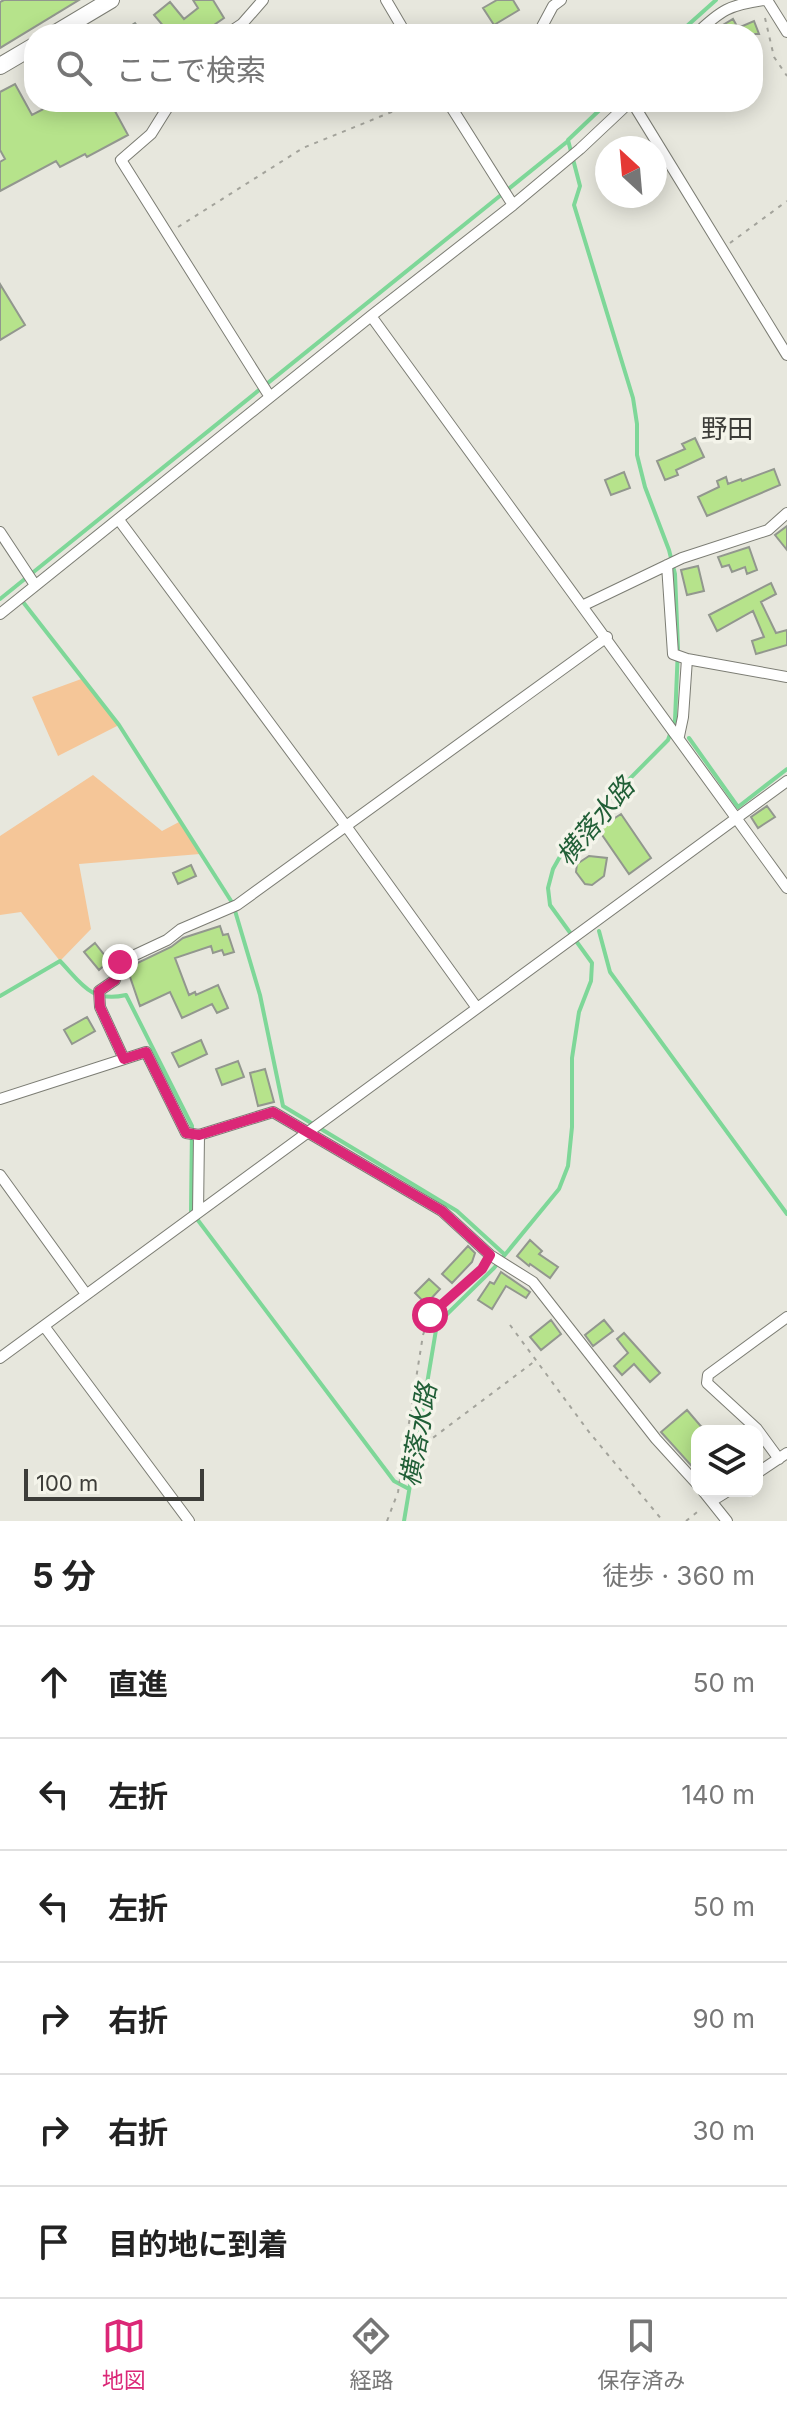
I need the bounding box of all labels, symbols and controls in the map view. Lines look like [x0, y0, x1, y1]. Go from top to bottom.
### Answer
search box [24, 24, 763, 112]
icon: search [52, 46, 96, 90]
text: ここで検索 [116, 52, 266, 88]
north arrow [595, 136, 667, 208]
district label: 野田 [701, 413, 753, 444]
water label: 横落水路 [550, 770, 642, 871]
route end [102, 944, 138, 980]
route start [412, 1297, 448, 1333]
water label: 横落水路 [394, 1379, 443, 1489]
map controls [691, 1425, 763, 1497]
button: layers [691, 1425, 763, 1497]
scale bar [24, 1465, 204, 1501]
text: 100 m [36, 1470, 98, 1496]
text: 5 分 [32, 1555, 96, 1596]
text: 徒歩 · 360 m [602, 1560, 755, 1591]
icon: ahead [32, 1660, 76, 1704]
text: 直進 [108, 1666, 168, 1702]
text: 50 m [693, 1667, 755, 1698]
icon: left [32, 1772, 76, 1816]
text: 左折 [108, 1778, 168, 1814]
text: 140 m [681, 1779, 755, 1810]
icon: left [32, 1884, 76, 1928]
text: 左折 [108, 1890, 168, 1926]
text: 50 m [693, 1891, 755, 1922]
icon: right [32, 1996, 76, 2040]
text: 右折 [108, 2002, 168, 2038]
text: 90 m [692, 2003, 755, 2034]
icon: right [32, 2108, 76, 2152]
text: 右折 [108, 2114, 168, 2150]
text: 30 m [692, 2115, 755, 2146]
icon: arrive [32, 2220, 76, 2264]
text: 目的地に到着 [108, 2226, 288, 2262]
tab: 地図 [102, 2314, 146, 2394]
tab: 経路 [349, 2314, 393, 2394]
tab: 保存済み [597, 2314, 685, 2394]

